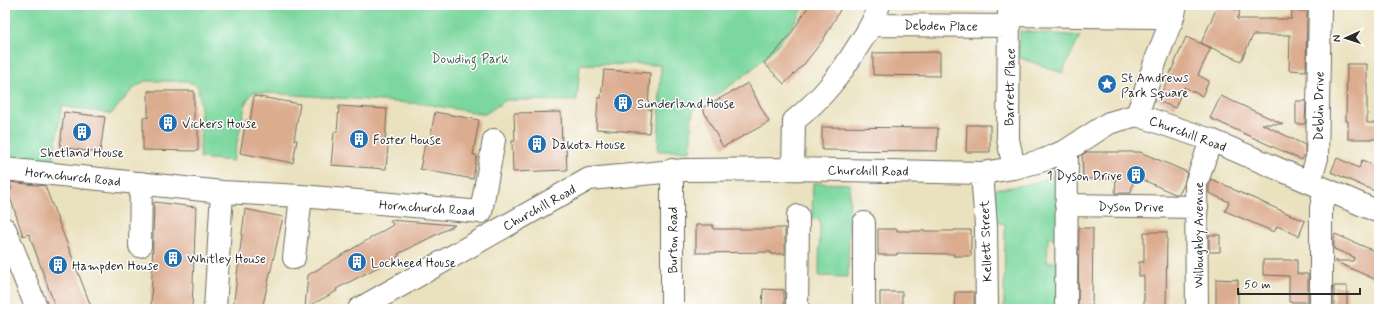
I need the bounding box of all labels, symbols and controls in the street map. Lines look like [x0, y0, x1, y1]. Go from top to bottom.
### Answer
street label: Debden Place [904, 17, 978, 36]
north arrow [1326, 18, 1366, 58]
text: N [1330, 34, 1344, 42]
street label: Barrett Place [1001, 48, 1020, 126]
park label: Dowding Park [431, 51, 509, 70]
place label: St Andrews Park Square [1121, 70, 1189, 102]
street label: Deblin Drive [1310, 71, 1329, 141]
place icon: St Andrews Park Square [1096, 73, 1118, 95]
building icon: Sunderland House [612, 92, 634, 114]
place label: Sunderland House [637, 96, 735, 113]
building icon: Vickers House [157, 112, 179, 134]
street label: Churchill Road [1147, 113, 1228, 156]
place label: Vickers House [182, 116, 257, 133]
building icon: Shetland House [71, 121, 93, 143]
building icon: Foster House [348, 128, 370, 150]
place label: Foster House [373, 132, 441, 149]
building icon: Dakota House [526, 133, 548, 155]
place label: Dakota House [551, 137, 626, 154]
place label: Shetland House [40, 145, 124, 162]
street label: Churchill Road [827, 162, 909, 181]
street label: Hornchurch Road [24, 164, 121, 191]
building icon: 1 Dyson Drive [1125, 164, 1147, 186]
place label: 1 Dyson Drive [1047, 168, 1122, 185]
street label: Churchill Road [500, 181, 579, 235]
street label: Willoughby Avenue [1191, 182, 1208, 288]
street label: Hornchurch Road [378, 197, 475, 220]
street label: Dyson Drive [1098, 198, 1164, 217]
street label: Kellett Street [977, 199, 996, 282]
street label: Burton Road [665, 207, 682, 273]
building icon: Whitley House [162, 247, 184, 269]
place label: Whitley House [187, 251, 266, 268]
building icon: Lockheed House [346, 251, 368, 273]
building icon: Hampden House [47, 254, 69, 276]
place label: Lockheed House [371, 255, 456, 272]
place label: Hampden House [72, 258, 159, 275]
scale bar [1238, 270, 1360, 296]
text: 50 m [1244, 277, 1271, 293]

